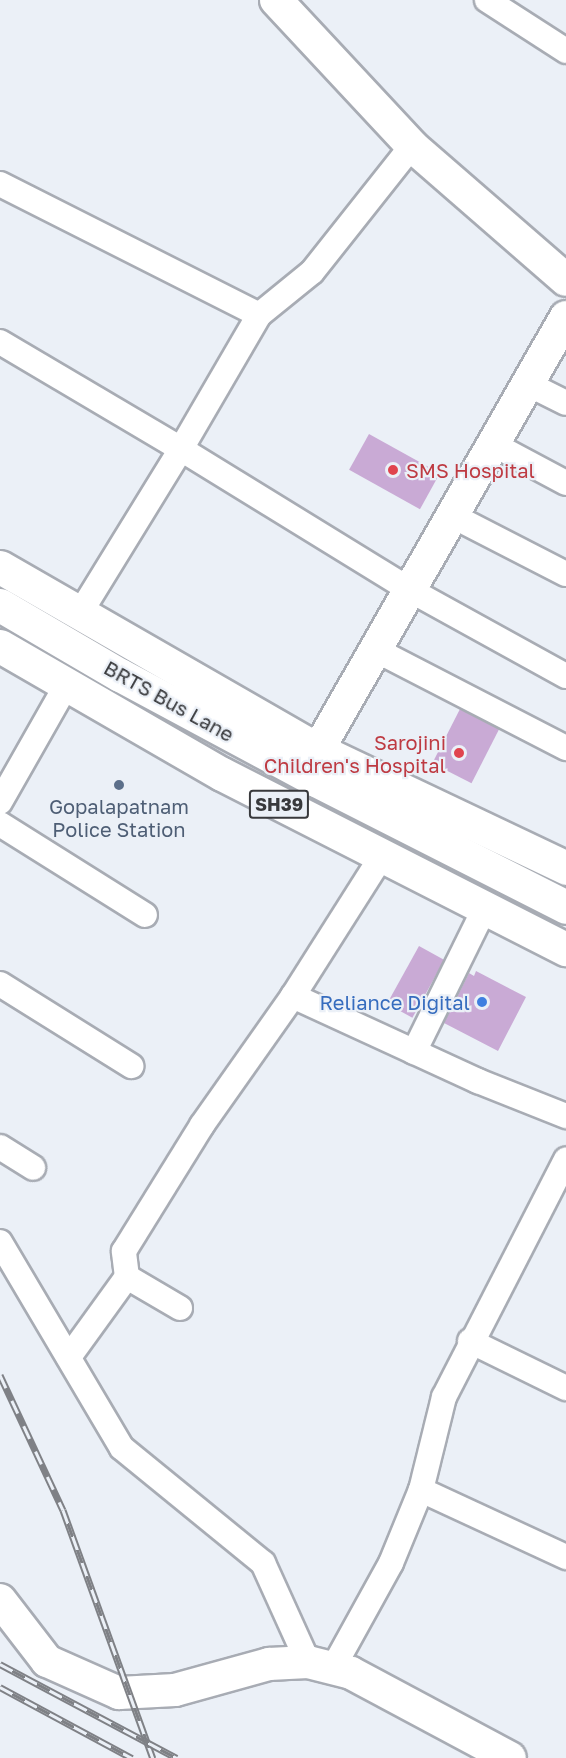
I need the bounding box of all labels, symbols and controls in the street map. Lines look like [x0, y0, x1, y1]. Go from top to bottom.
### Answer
place label: SMS Hospital [406, 458, 535, 482]
marker: SMS Hospital [384, 461, 402, 479]
street label: BRTS Bus Lane [100, 655, 238, 747]
place label: Sarojini Children's Hospital [264, 730, 446, 777]
marker: Sarojini Children's Hospital [450, 744, 468, 762]
marker: Gopalapatnam Police Station [112, 778, 126, 792]
road number: SH39 [248, 789, 310, 819]
place label: Gopalapatnam Police Station [49, 795, 189, 842]
place label: Reliance Digital [319, 990, 470, 1014]
marker: Reliance Digital [475, 995, 489, 1009]

